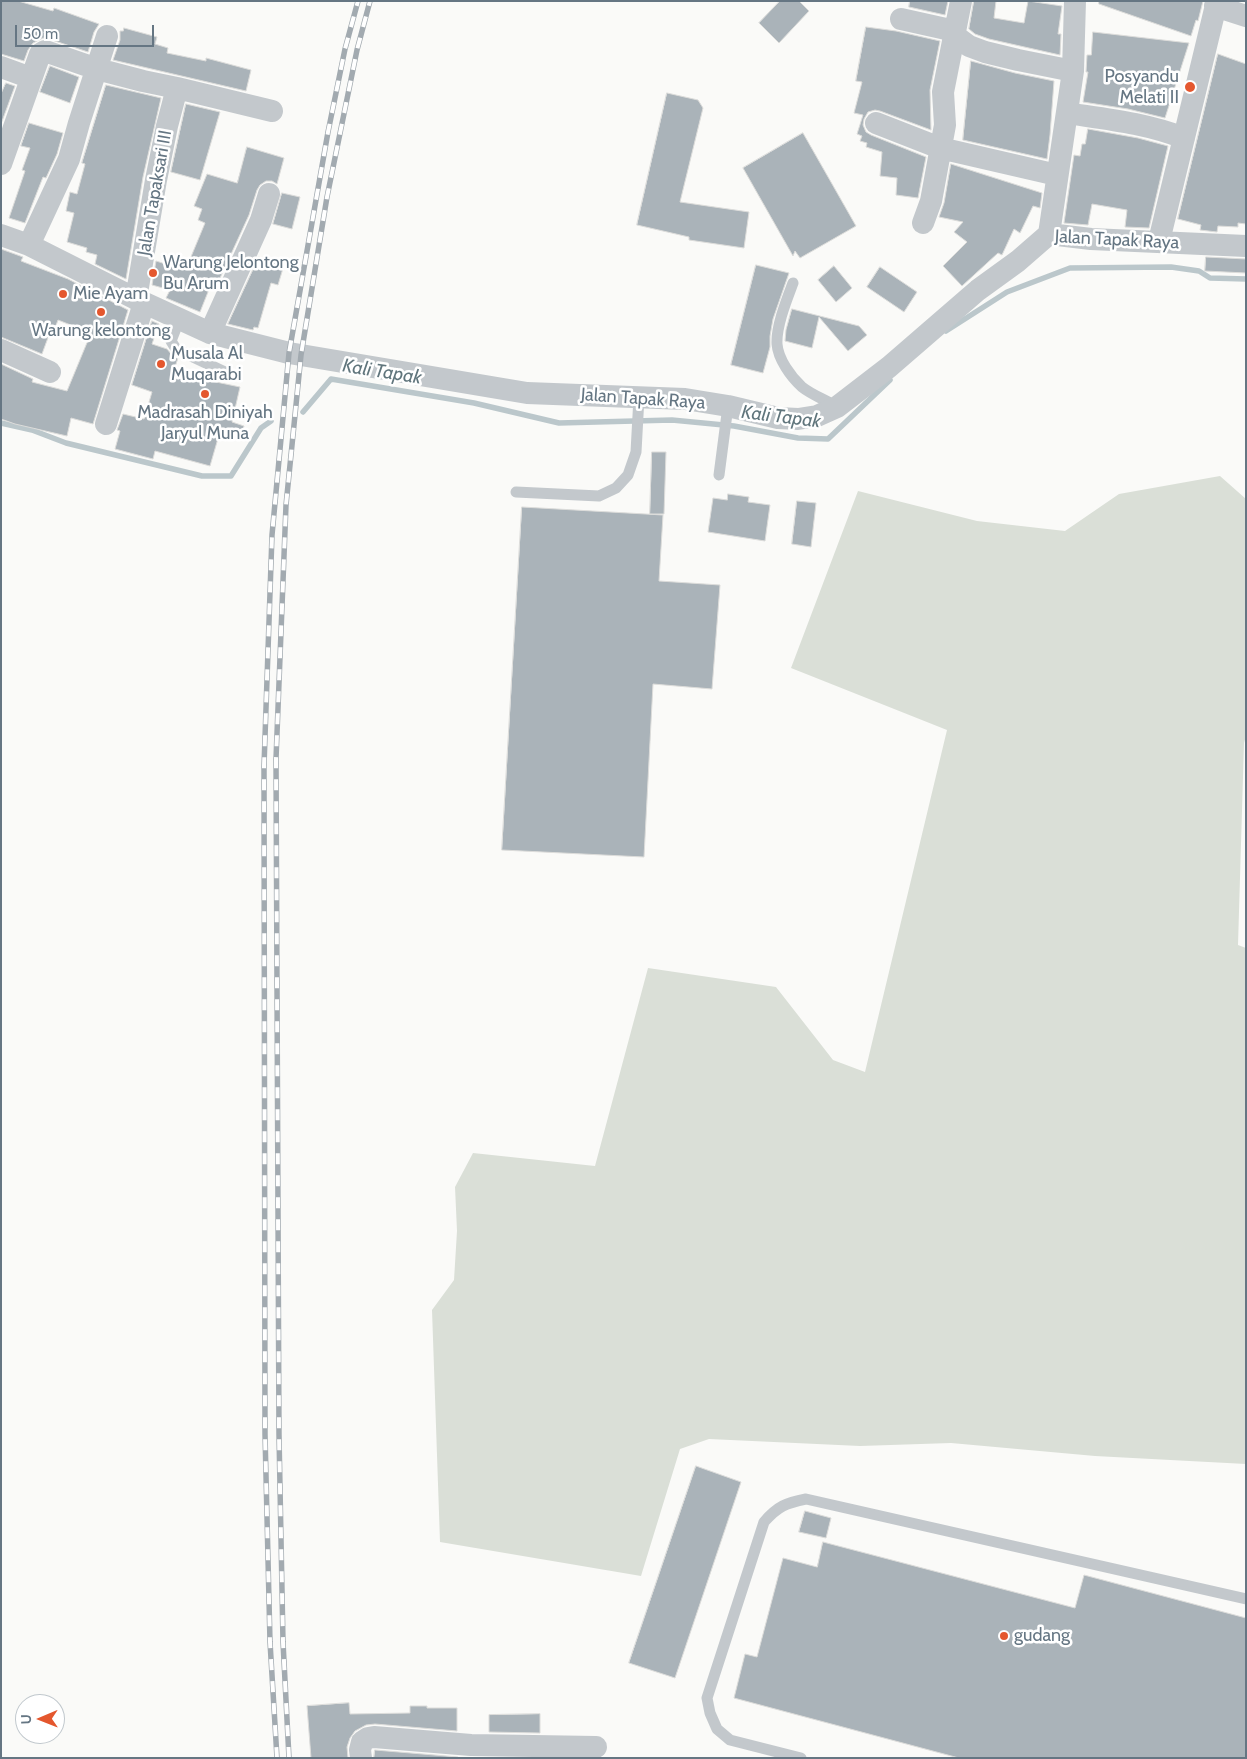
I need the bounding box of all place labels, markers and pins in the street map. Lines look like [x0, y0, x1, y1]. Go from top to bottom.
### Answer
place label: Posyandu Melati II [1104, 66, 1179, 108]
marker: Posyandu Melati II [1183, 80, 1197, 94]
place label: Warung Jelontong Bu Arum [163, 252, 299, 294]
marker: Warung Jelontong Bu Arum [147, 267, 159, 279]
place label: Mie Ayam [73, 283, 148, 305]
marker: Mie Ayam [57, 288, 69, 300]
marker: Warung kelontong [95, 306, 107, 318]
place label: Warung kelontong [32, 320, 170, 342]
place label: Musala Al Muqarabi [171, 343, 243, 386]
marker: Musala Al Muqarabi [155, 358, 167, 370]
marker: Madrasah Diniyah Jaryul Muna [199, 388, 211, 400]
place label: Madrasah Diniyah Jaryul Muna [137, 402, 273, 444]
place label: gudang [1014, 1625, 1070, 1647]
marker: gudang [998, 1630, 1010, 1642]

